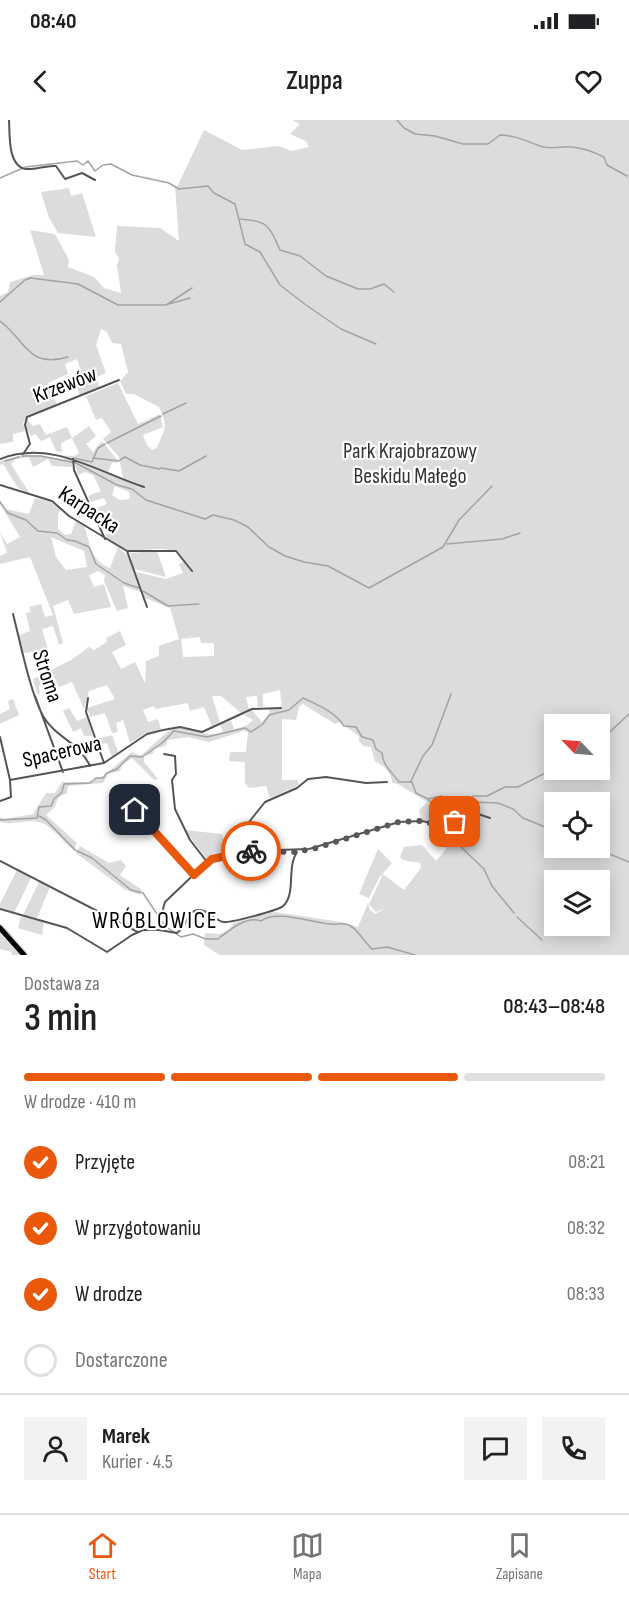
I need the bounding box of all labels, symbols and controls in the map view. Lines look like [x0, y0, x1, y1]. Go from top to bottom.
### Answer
text: 08:40 [30, 8, 76, 35]
icon: back [24, 65, 57, 98]
text: Zuppa [286, 65, 343, 97]
icon: heart [572, 65, 605, 98]
street label: Krzewów [29, 361, 101, 409]
park label: Park Krajobrazowy Beskidu Małego [343, 438, 478, 490]
street label: Karpacka [53, 480, 125, 540]
street label: Stroma [26, 646, 68, 706]
north arrow [544, 714, 610, 780]
map controls [544, 714, 610, 936]
street label: Spacerowa [20, 730, 104, 774]
pin [109, 784, 160, 835]
button: locate [544, 792, 610, 858]
icon: home [118, 793, 151, 826]
pin [429, 796, 480, 847]
icon: bag [438, 805, 471, 838]
courier [221, 821, 281, 881]
icon: bike [235, 835, 268, 868]
button: layers [544, 870, 610, 936]
district label: WRÓBLOWICE [92, 906, 218, 935]
text: Dostawa za [24, 972, 100, 996]
text: 08:43–08:48 [503, 993, 605, 1020]
text: 3 min [24, 995, 97, 1042]
text: W drodze · 410 m [24, 1090, 136, 1114]
icon: check [24, 1146, 57, 1179]
text: Przyjęte [75, 1149, 135, 1176]
text: 08:21 [568, 1150, 605, 1174]
icon: check [24, 1212, 57, 1245]
text: W przygotowaniu [75, 1215, 201, 1242]
text: 08:32 [567, 1216, 605, 1240]
icon: check [24, 1278, 57, 1311]
text: W drodze [75, 1281, 143, 1308]
text: 08:33 [567, 1282, 605, 1306]
text: Dostarczone [75, 1347, 168, 1374]
button: person [24, 1417, 87, 1480]
button: chat [464, 1417, 527, 1480]
button: phone [542, 1417, 605, 1480]
text: Marek [102, 1423, 150, 1450]
text: Kurier · 4.5 [102, 1450, 173, 1474]
tab: Start [86, 1529, 119, 1584]
tab: Mapa [291, 1529, 324, 1584]
tab: Zapisane [496, 1529, 543, 1584]

